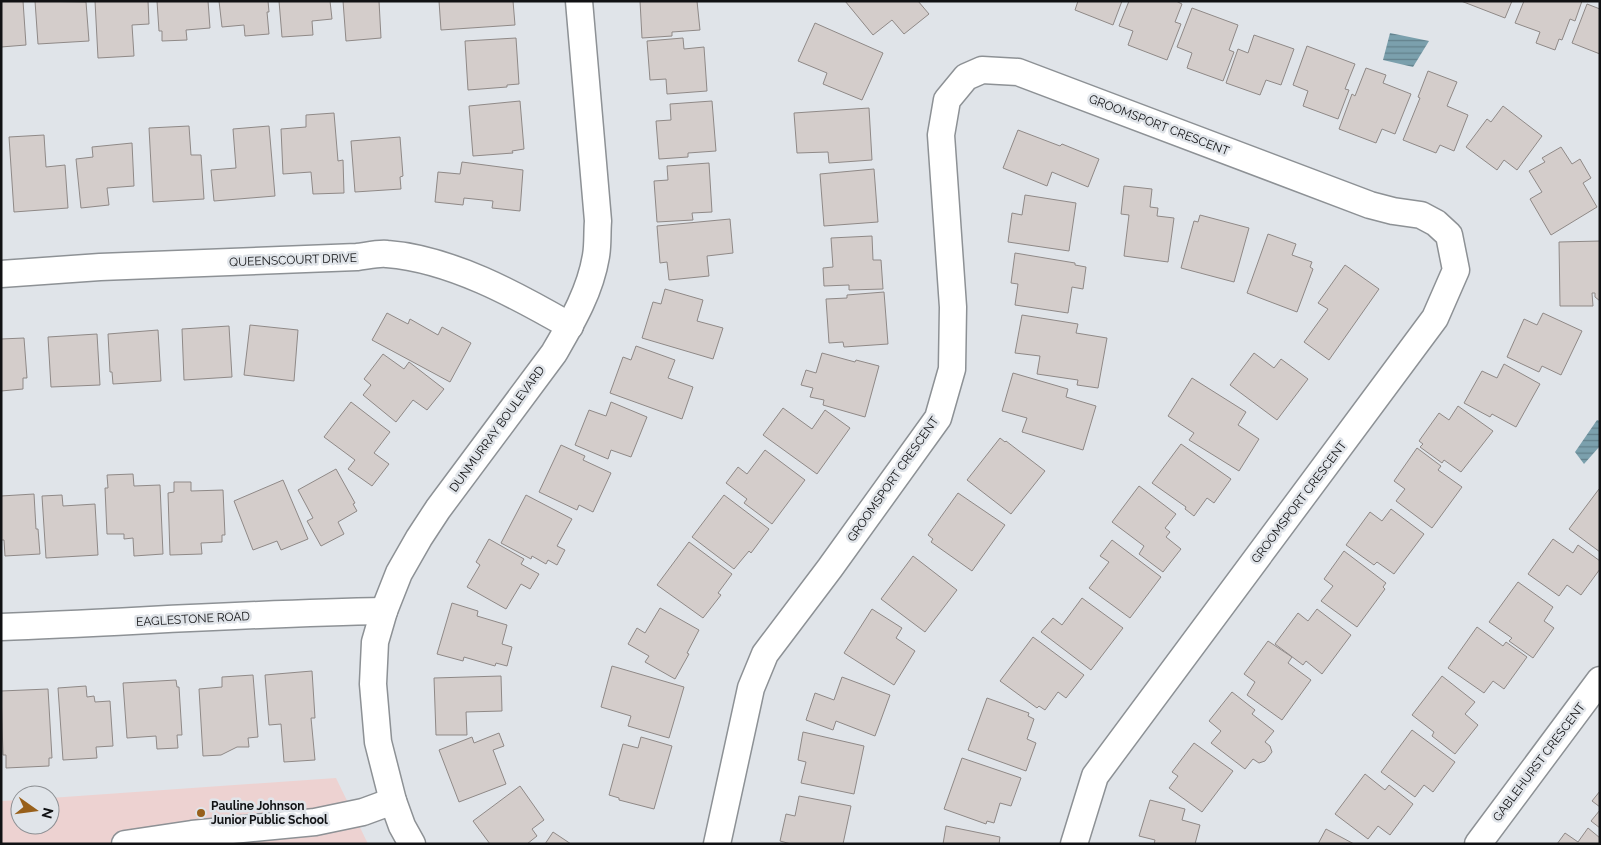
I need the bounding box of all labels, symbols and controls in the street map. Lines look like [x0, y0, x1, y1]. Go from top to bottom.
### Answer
street label: GROOMSPORT CRESCENT [1087, 92, 1232, 159]
street label: QUEENSCOURT DRIVE [229, 251, 357, 269]
street label: DUNMURRAY BOULEVARD [447, 363, 548, 495]
street label: GROOMSPORT CRESCENT [844, 413, 942, 544]
street label: GROOMSPORT CRESCENT [1248, 438, 1350, 566]
street label: EAGLESTONE ROAD [136, 609, 251, 629]
street label: GABLEHURST CRESCENT [1490, 699, 1589, 824]
north arrow [10, 785, 60, 835]
place label: Pauline Johnson Junior Public School [211, 799, 328, 827]
text: N [39, 806, 57, 820]
marker: Pauline Johnson Junior Public School [195, 807, 207, 819]

